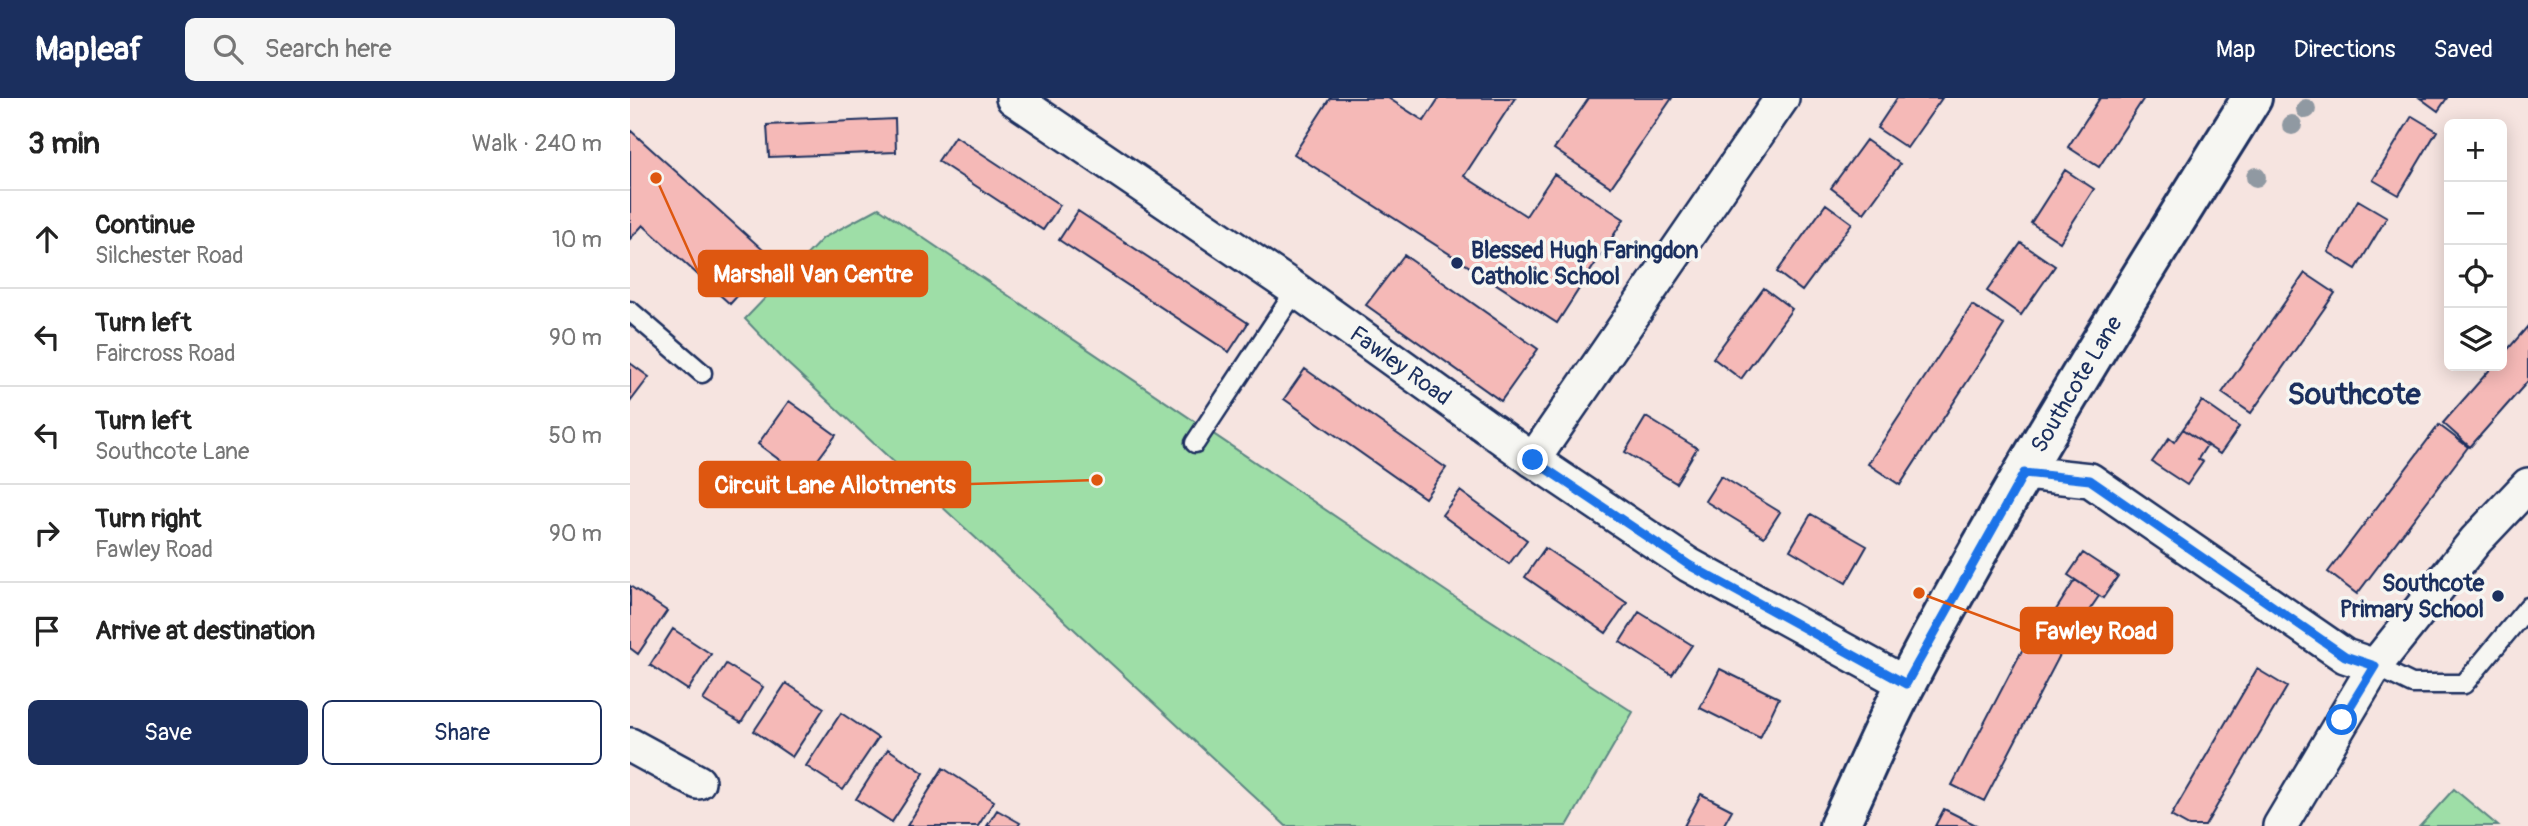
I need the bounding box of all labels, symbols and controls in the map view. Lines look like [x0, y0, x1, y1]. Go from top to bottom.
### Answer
search box [185, 18, 675, 81]
text: Mapleaf [35, 29, 143, 70]
icon: search [209, 30, 247, 68]
text: Search here [265, 33, 392, 65]
text: Map [2216, 35, 2256, 64]
text: Directions [2294, 35, 2395, 64]
text: Saved [2433, 35, 2493, 64]
map controls [2444, 119, 2507, 371]
button: + [2444, 119, 2507, 182]
text: 3 min [28, 125, 100, 162]
text: Walk · 240 m [472, 129, 602, 158]
button: − [2444, 182, 2507, 245]
text: Continue [95, 209, 195, 241]
icon: ahead [28, 220, 66, 258]
text: 10 m [552, 225, 602, 254]
place label: Blessed Hugh Faringdon Catholic School [1471, 236, 1698, 291]
text: Silchester Road [95, 241, 244, 270]
button: locate [2444, 245, 2507, 308]
callout: Marshall Van Centre [699, 251, 927, 296]
marker: Blessed Hugh Faringdon Catholic School [1449, 255, 1465, 271]
text: Marshall Van Centre [713, 260, 914, 289]
text: Turn left [95, 307, 191, 339]
button: layers [2444, 308, 2507, 371]
street label: Southcote Lane [2024, 310, 2129, 458]
icon: left [28, 318, 66, 356]
street label: Fawley Road [1344, 319, 1457, 411]
text: 90 m [549, 323, 602, 352]
text: Faircross Road [95, 339, 235, 368]
district label: Southcote [2287, 376, 2422, 413]
text: Turn left [95, 405, 191, 437]
icon: left [28, 416, 66, 454]
text: 50 m [548, 421, 602, 450]
text: Southcote Lane [95, 437, 249, 466]
route end [1517, 444, 1548, 475]
callout: Circuit Lane Allotments [700, 462, 970, 507]
text: Circuit Lane Allotments [714, 471, 956, 500]
text: Turn right [95, 503, 201, 535]
icon: right [28, 514, 66, 552]
text: 90 m [549, 519, 602, 548]
text: Fawley Road [95, 535, 213, 564]
place label: Southcote Primary School [2340, 569, 2485, 624]
marker: Southcote Primary School [2490, 588, 2506, 604]
callout: Fawley Road [2021, 608, 2172, 653]
icon: arrive [28, 612, 66, 650]
text: Arrive at destination [95, 615, 315, 647]
text: Fawley Road [2034, 617, 2158, 646]
button: Save [28, 700, 308, 765]
button: Share [322, 700, 602, 765]
route start [2326, 704, 2357, 735]

